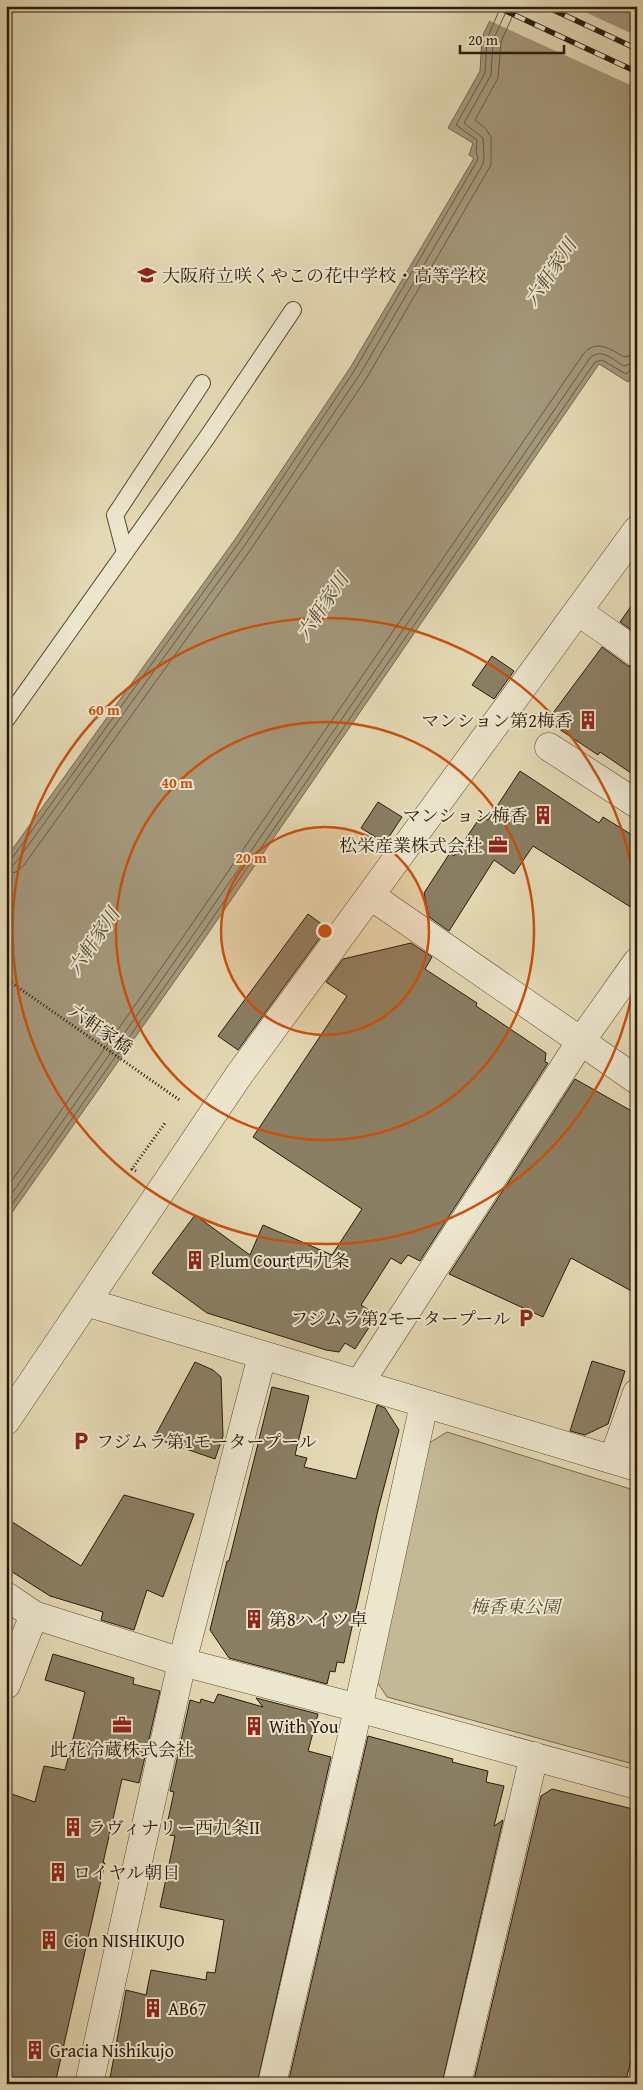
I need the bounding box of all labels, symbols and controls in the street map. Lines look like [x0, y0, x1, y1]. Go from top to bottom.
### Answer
scale bar [460, 22, 564, 54]
text: 20 m [468, 29, 499, 50]
water label: 六軒家川 [517, 231, 584, 311]
place label: 大阪府立咲くやこの花中学校・高等学校 [162, 262, 486, 289]
school or university icon: 大阪府立咲くやこの花中学校・高等学校 [136, 264, 158, 286]
water label: 六軒家川 [289, 565, 356, 645]
text: 60 m [88, 699, 120, 720]
place label: マンション第2梅香 [421, 707, 573, 734]
building icon: マンション第2梅香 [577, 709, 599, 731]
text: 40 m [161, 772, 193, 793]
place label: マンション梅香 [403, 802, 528, 829]
building icon: マンション梅香 [532, 804, 554, 826]
place label: 松栄産業株式会社 [339, 832, 483, 859]
office icon: 松栄産業株式会社 [487, 834, 509, 856]
text: 20 m [235, 847, 267, 868]
water label: 六軒家川 [60, 900, 127, 980]
centre of rings [316, 922, 334, 940]
street label: 六軒家橋 [64, 997, 138, 1061]
place label: Plum Court西九条 [210, 1247, 350, 1274]
building icon: Plum Court西九条 [184, 1249, 206, 1271]
place label: フジムラ第2モータープール [290, 1305, 511, 1332]
parking icon: フジムラ第2モータープール [515, 1307, 537, 1329]
place label: フジムラ第1モータープール [96, 1428, 317, 1455]
parking icon: フジムラ第1モータープール [70, 1430, 92, 1452]
park label: 梅香東公園 [470, 1593, 563, 1620]
place label: 第8ハイツ卓 [269, 1606, 368, 1633]
building icon: 第8ハイツ卓 [243, 1608, 265, 1630]
place label: With You [269, 1713, 339, 1740]
office icon: 此花冷蔵株式会社 [111, 1714, 133, 1736]
building icon: With You [243, 1715, 265, 1737]
place label: 此花冷蔵株式会社 [50, 1736, 194, 1763]
place label: ラヴィナリー西九条Ⅱ [88, 1814, 260, 1841]
building icon: ラヴィナリー西九条Ⅱ [62, 1816, 84, 1838]
place label: ロイヤル朝日 [73, 1859, 180, 1886]
building icon: ロイヤル朝日 [47, 1861, 69, 1883]
place label: Cion NISHIKUJO [64, 1927, 185, 1954]
building icon: Cion NISHIKUJO [38, 1929, 60, 1951]
place label: AB67 [168, 1995, 206, 2022]
building icon: AB67 [142, 1997, 164, 2019]
place label: Gracia Nishikujo [50, 2037, 174, 2064]
building icon: Gracia Nishikujo [24, 2039, 46, 2061]

